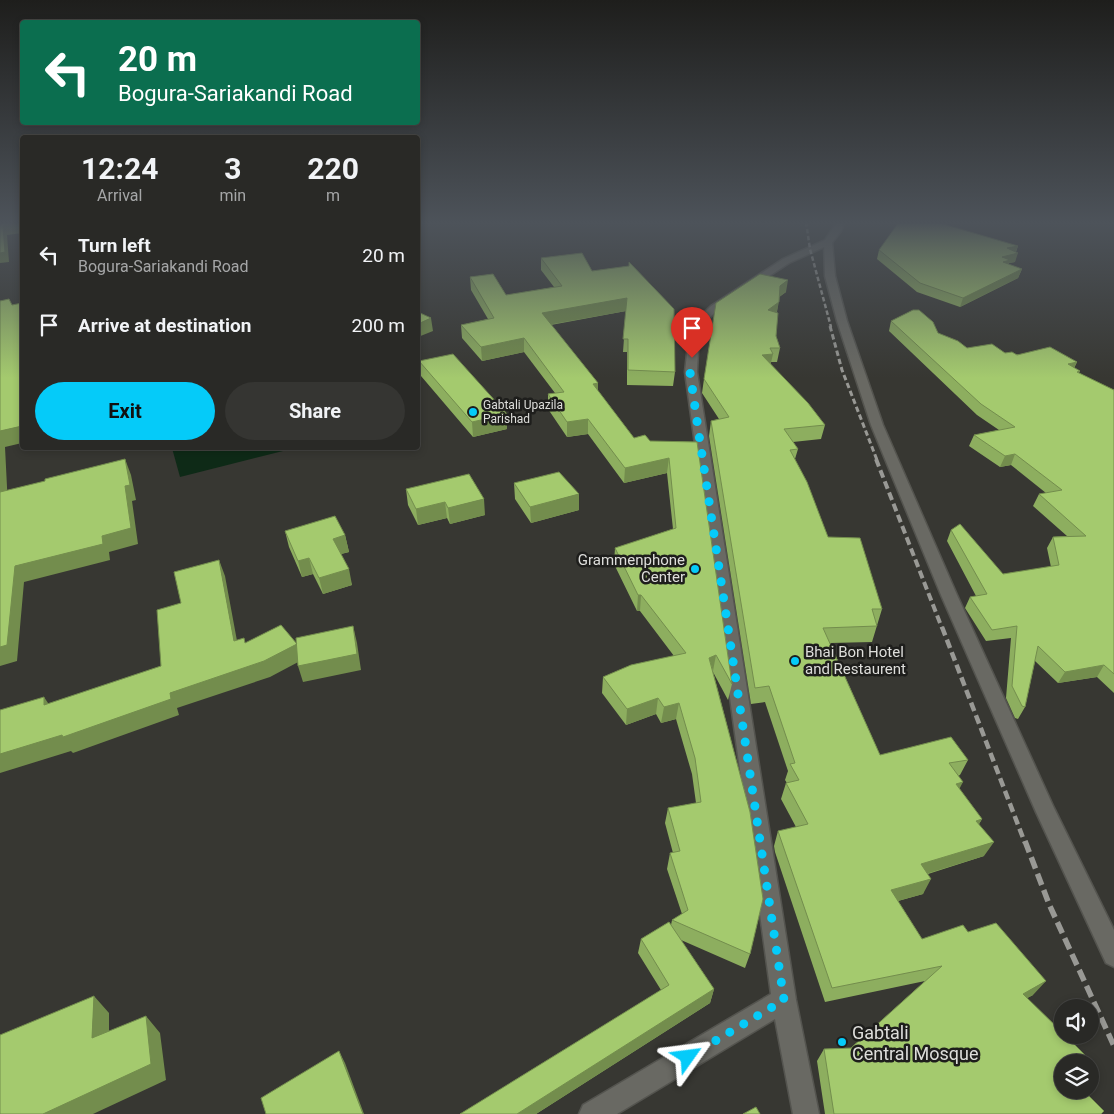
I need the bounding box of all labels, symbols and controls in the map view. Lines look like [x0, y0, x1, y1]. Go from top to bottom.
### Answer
text: 20 m [118, 39, 197, 80]
icon: left [35, 40, 100, 105]
text: Bogura-Sariakandi Road [118, 81, 353, 106]
text: 12:24 [81, 151, 158, 186]
text: 3 [224, 151, 241, 186]
text: 220 [307, 151, 359, 186]
text: Arrival [97, 186, 142, 205]
text: min [219, 186, 246, 205]
text: m [326, 186, 340, 205]
text: Turn left [78, 234, 151, 257]
icon: left [35, 241, 63, 269]
text: 20 m [362, 244, 405, 267]
text: Bogura-Sariakandi Road [78, 257, 249, 276]
pin [671, 307, 713, 358]
icon: arrive [35, 311, 63, 339]
text: Arrive at destination [78, 314, 251, 337]
text: 200 m [352, 314, 405, 337]
icon: arrive [678, 314, 706, 342]
button: Exit [35, 382, 215, 440]
button: Share [225, 382, 405, 440]
place label: Gabtali Upazila Parishad [483, 398, 563, 426]
marker: Gabtali Upazila Parishad [467, 406, 479, 418]
place label: Grammenphone Center [578, 551, 685, 586]
marker: Grammenphone Center [689, 563, 701, 575]
place label: Bhai Bon Hotel and Restaurent [805, 643, 906, 678]
marker: Bhai Bon Hotel and Restaurent [789, 655, 801, 667]
map controls [1054, 999, 1099, 1099]
button: sound [1054, 999, 1099, 1044]
place label: Gabtali Central Mosque [852, 1022, 978, 1064]
position arrow [661, 1030, 713, 1082]
marker: Gabtali Central Mosque [836, 1036, 848, 1048]
button: layers [1054, 1054, 1099, 1099]

